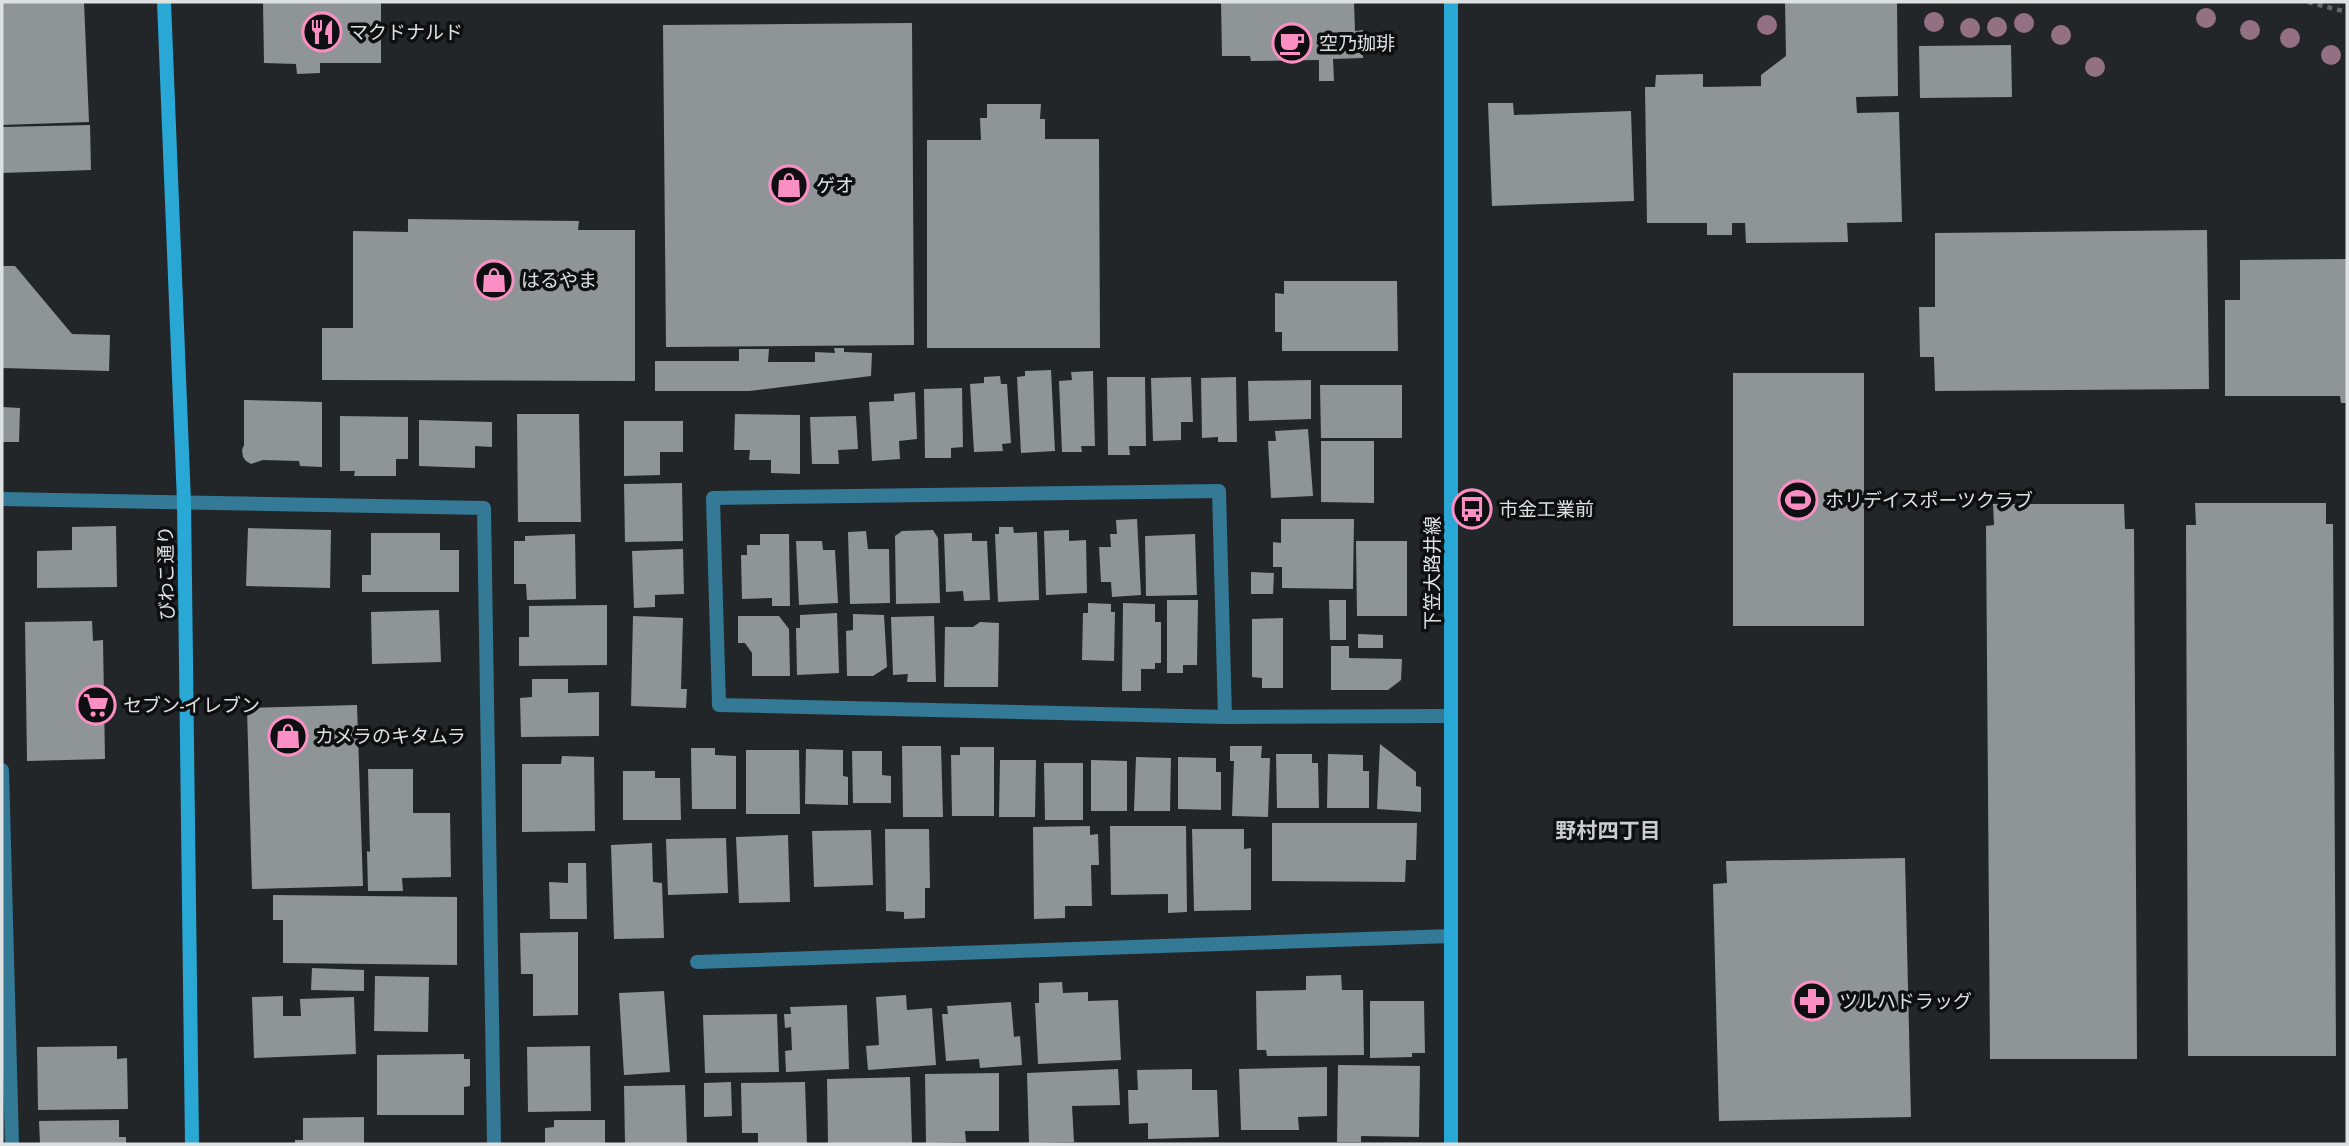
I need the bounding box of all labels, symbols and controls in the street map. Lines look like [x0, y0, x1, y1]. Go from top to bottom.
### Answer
restaurant icon: マクドナルド [301, 11, 343, 53]
place label: マクドナルド [349, 19, 463, 46]
cafe icon: 空乃珈琲 [1271, 22, 1313, 64]
place label: 空乃珈琲 [1319, 30, 1395, 57]
shop icon: ゲオ [768, 164, 810, 206]
place label: ゲオ [816, 172, 854, 199]
shop icon: はるやま [473, 259, 515, 301]
place label: はるやま [521, 267, 597, 294]
sports icon: ホリデイスポーツクラブ [1777, 479, 1819, 521]
place label: ホリデイスポーツクラブ [1825, 487, 2033, 514]
bus stop icon: 市金工業前 [1451, 488, 1493, 530]
place label: 市金工業前 [1499, 496, 1594, 523]
street label: 下笠大路井線 [1419, 516, 1446, 630]
street label: びわこ通り [152, 525, 181, 621]
supermarket icon: セブン-イレブン [75, 684, 117, 726]
place label: セブン-イレブン [123, 692, 260, 719]
shop icon: カメラのキタムラ [267, 715, 309, 757]
place label: カメラのキタムラ [315, 723, 466, 750]
district label: 野村四丁目 [1556, 816, 1661, 846]
pharmacy icon: ツルハドラッグ [1791, 980, 1833, 1022]
place label: ツルハドラッグ [1839, 988, 1972, 1015]

